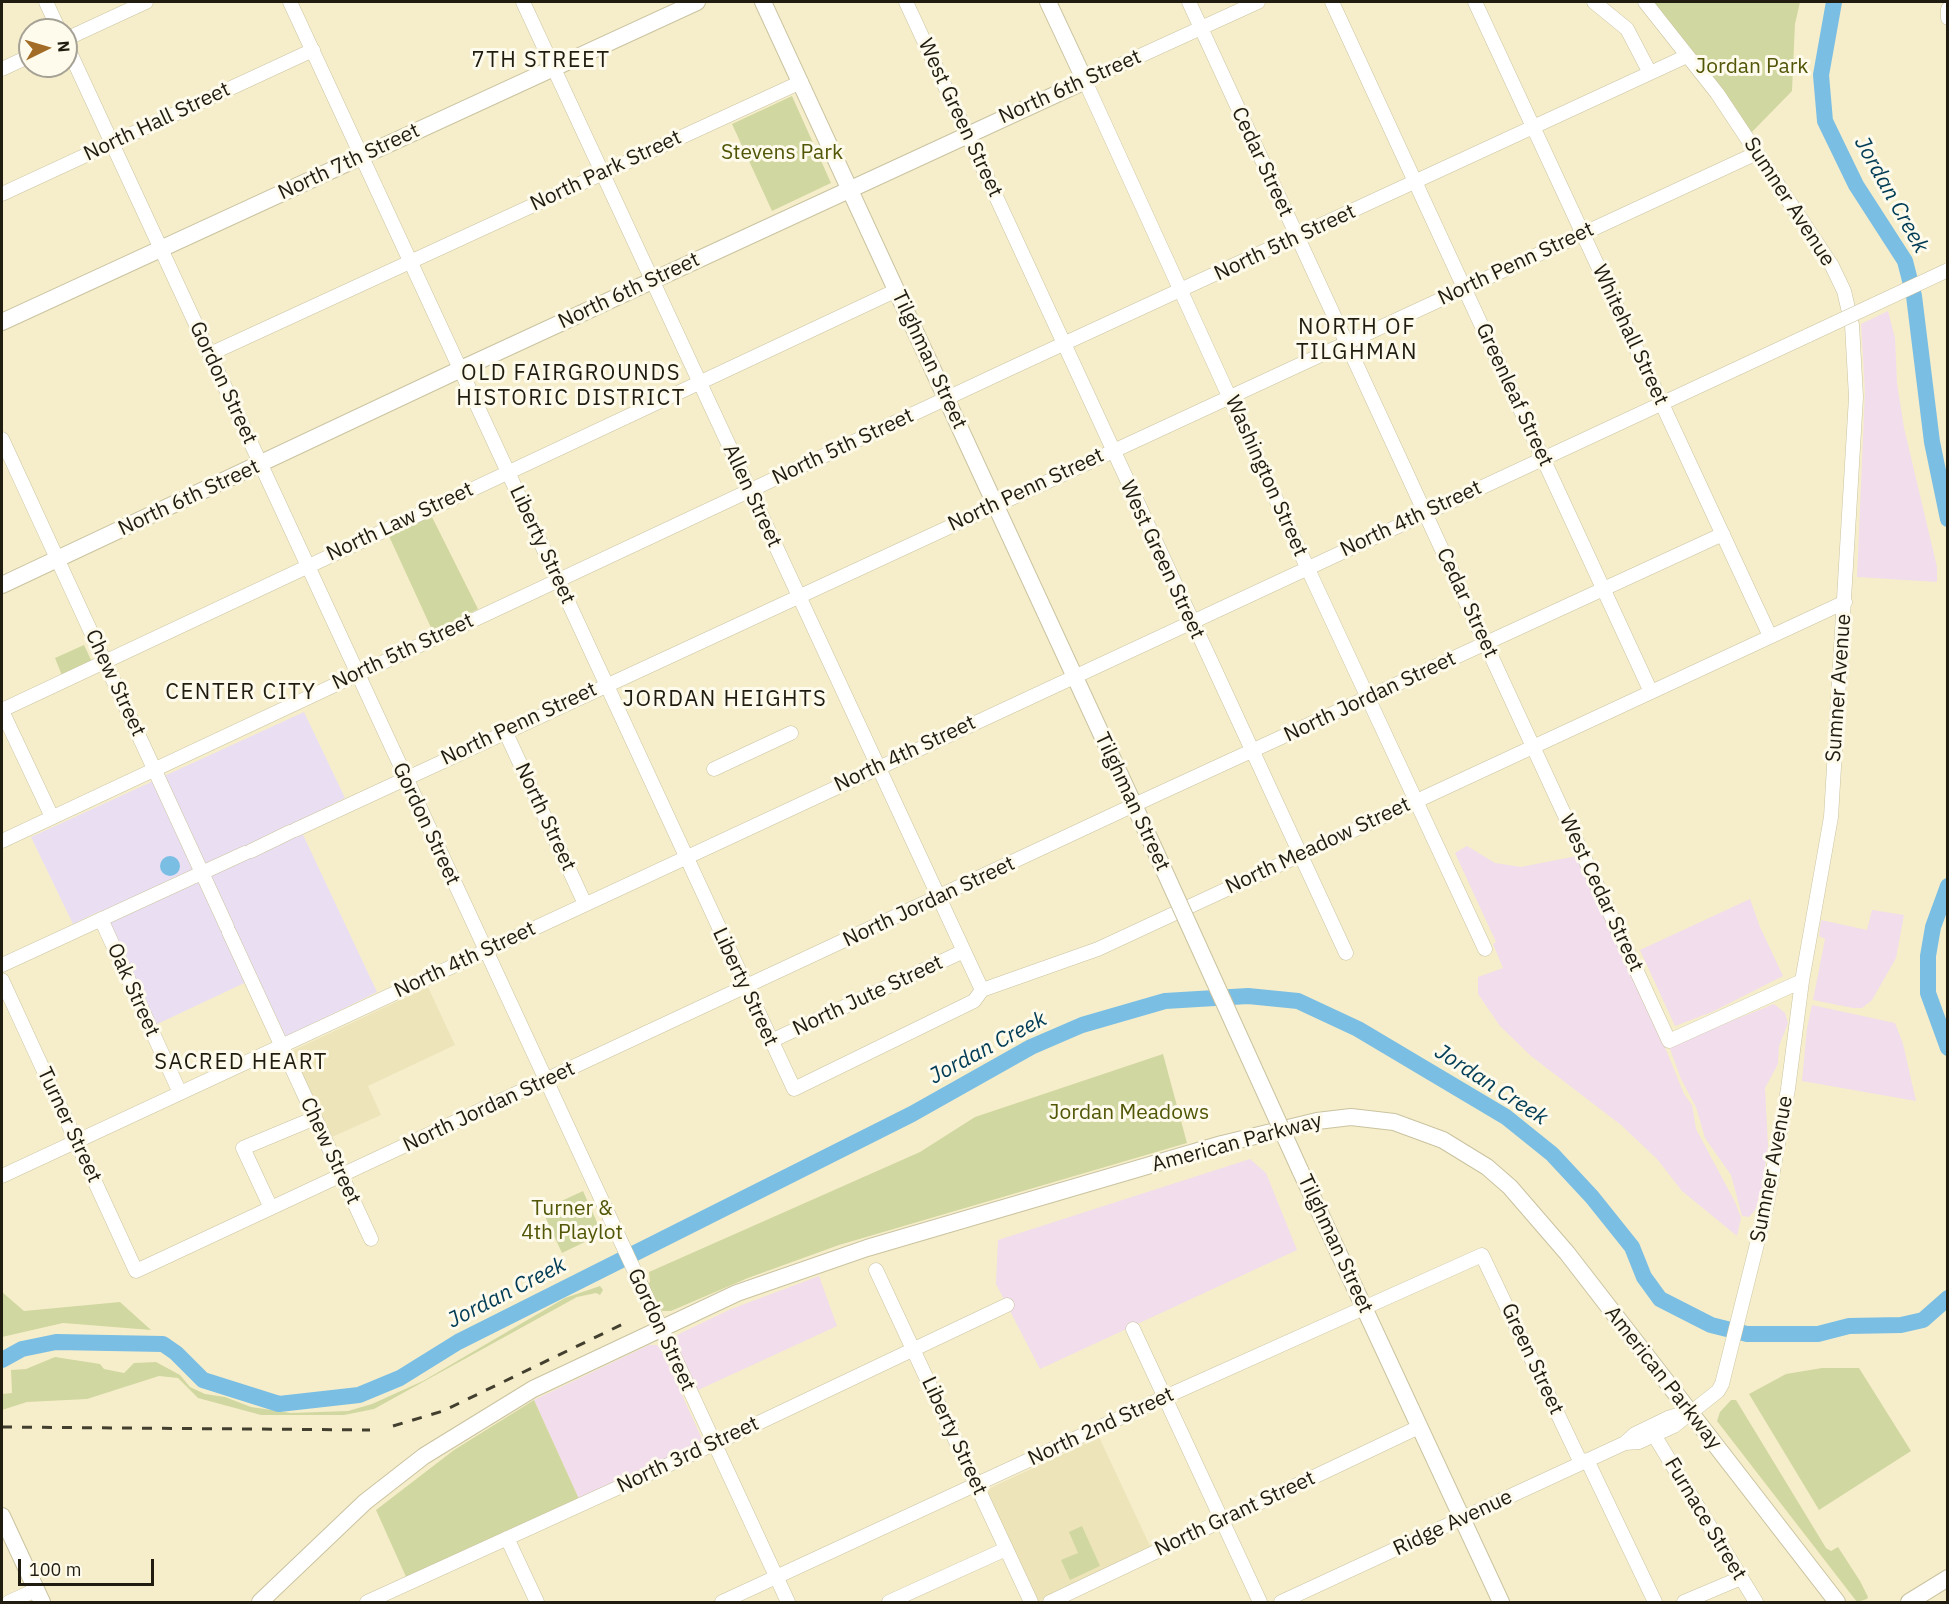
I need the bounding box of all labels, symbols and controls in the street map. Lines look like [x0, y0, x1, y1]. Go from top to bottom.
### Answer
north arrow [18, 18, 78, 78]
street label: West Green Street [912, 35, 1008, 201]
text: N [53, 40, 74, 53]
street label: North 6th Street [995, 44, 1145, 130]
district label: 7TH STREET [472, 48, 610, 74]
park label: Jordan Park [1696, 54, 1808, 80]
street label: North Hall Street [80, 77, 234, 167]
street label: Cedar Street [1226, 103, 1298, 221]
street label: North 7th Street [274, 118, 424, 206]
street label: North Park Street [526, 125, 686, 217]
water label: Jordan Creek [1848, 132, 1934, 258]
street label: Sumner Avenue [1738, 133, 1840, 271]
park label: Stevens Park [721, 140, 843, 166]
street label: North 5th Street [1210, 199, 1360, 287]
street label: North Penn Street [1434, 217, 1598, 311]
street label: North 6th Street [554, 247, 704, 335]
street label: Whitehall Street [1587, 261, 1673, 409]
street label: Tilghman Street [886, 287, 972, 433]
district label: NORTH OF TILGHMAN [1296, 315, 1418, 366]
street label: Gordon Street [184, 318, 262, 448]
street label: Greenleaf Street [1470, 319, 1558, 471]
district label: OLD FAIRGROUNDS HISTORIC DISTRICT [456, 361, 686, 412]
street label: Washington Street [1219, 392, 1313, 560]
street label: North 5th Street [768, 403, 918, 491]
street label: Allen Street [717, 440, 787, 552]
street label: North Penn Street [944, 443, 1108, 537]
street label: North 6th Street [114, 454, 264, 542]
street label: North 4th Street [1336, 475, 1486, 563]
street label: North Law Street [323, 477, 477, 567]
street label: West Green Street [1114, 477, 1210, 643]
street label: Liberty Street [504, 482, 580, 608]
street label: Cedar Street [1431, 544, 1503, 662]
street label: North 5th Street [328, 608, 478, 696]
street label: Sumner Avenue [1821, 613, 1857, 763]
street label: Chew Street [79, 626, 151, 740]
street label: North Jordan Street [1280, 646, 1460, 748]
street label: North Penn Street [437, 677, 601, 771]
district label: CENTER CITY [165, 680, 317, 706]
district label: JORDAN HEIGHTS [623, 687, 827, 713]
street label: North 4th Street [830, 710, 980, 798]
street label: Tilghman Street [1089, 729, 1175, 875]
street label: Gordon Street [387, 759, 465, 889]
street label: North Street [509, 759, 581, 875]
street label: North Meadow Street [1222, 792, 1414, 900]
street label: West Cedar Street [1554, 810, 1648, 976]
street label: North Jordan Street [839, 851, 1019, 953]
street label: North 4th Street [390, 916, 540, 1004]
street label: Liberty Street [707, 924, 783, 1050]
street label: Oak Street [101, 939, 165, 1041]
street label: North Jute Street [789, 950, 947, 1042]
water label: Jordan Creek [925, 1006, 1051, 1090]
water label: Jordan Creek [1430, 1039, 1552, 1131]
district label: SACRED HEART [154, 1050, 328, 1076]
street label: North Jordan Street [399, 1056, 579, 1158]
street label: Turner Street [31, 1063, 107, 1187]
street label: Chew Street [294, 1094, 366, 1208]
street label: Sumner Avenue [1745, 1094, 1799, 1244]
park label: Jordan Meadows [1049, 1100, 1209, 1126]
street label: American Parkway [1149, 1108, 1325, 1178]
street label: Tilghman Street [1292, 1171, 1378, 1317]
park label: Turner & 4th Playlot [521, 1196, 623, 1246]
water label: Jordan Creek [443, 1252, 571, 1334]
street label: Gordon Street [622, 1265, 700, 1395]
street label: Green Street [1495, 1299, 1569, 1419]
street label: American Parkway [1599, 1301, 1727, 1455]
street label: Liberty Street [916, 1373, 992, 1499]
street label: North 2nd Street [1024, 1382, 1178, 1472]
street label: North 3rd Street [613, 1411, 763, 1499]
street label: Furnace Street [1659, 1453, 1751, 1585]
street label: North Grant Street [1151, 1466, 1319, 1562]
street label: Ridge Avenue [1389, 1484, 1517, 1562]
scale bar [21, 1547, 158, 1585]
text: 100 m [29, 1558, 81, 1581]

